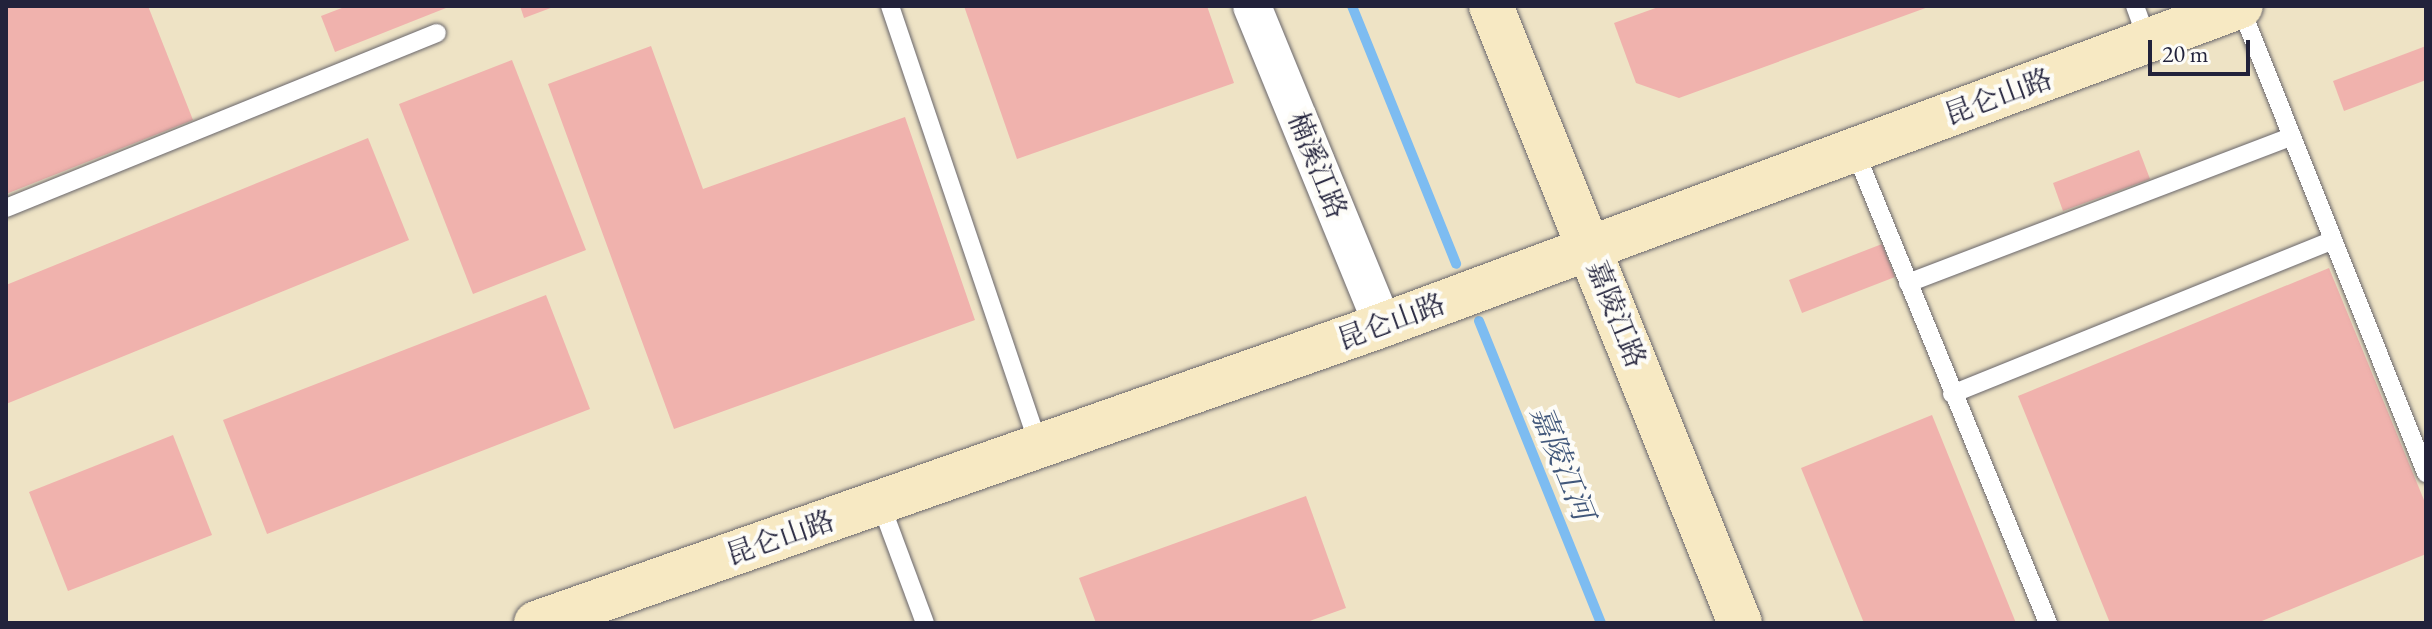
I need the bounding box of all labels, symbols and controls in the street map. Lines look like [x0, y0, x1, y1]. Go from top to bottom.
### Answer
scale bar [2152, 24, 2254, 74]
text: 20 m [2162, 38, 2209, 69]
street label: 昆仑山路 [1940, 61, 2056, 131]
street label: 楠溪江路 [1281, 107, 1355, 223]
street label: 嘉陵江路 [1580, 256, 1654, 372]
street label: 昆仑山路 [1333, 286, 1449, 356]
water label: 嘉陵江河 [1523, 401, 1601, 525]
street label: 昆仑山路 [722, 503, 838, 571]

